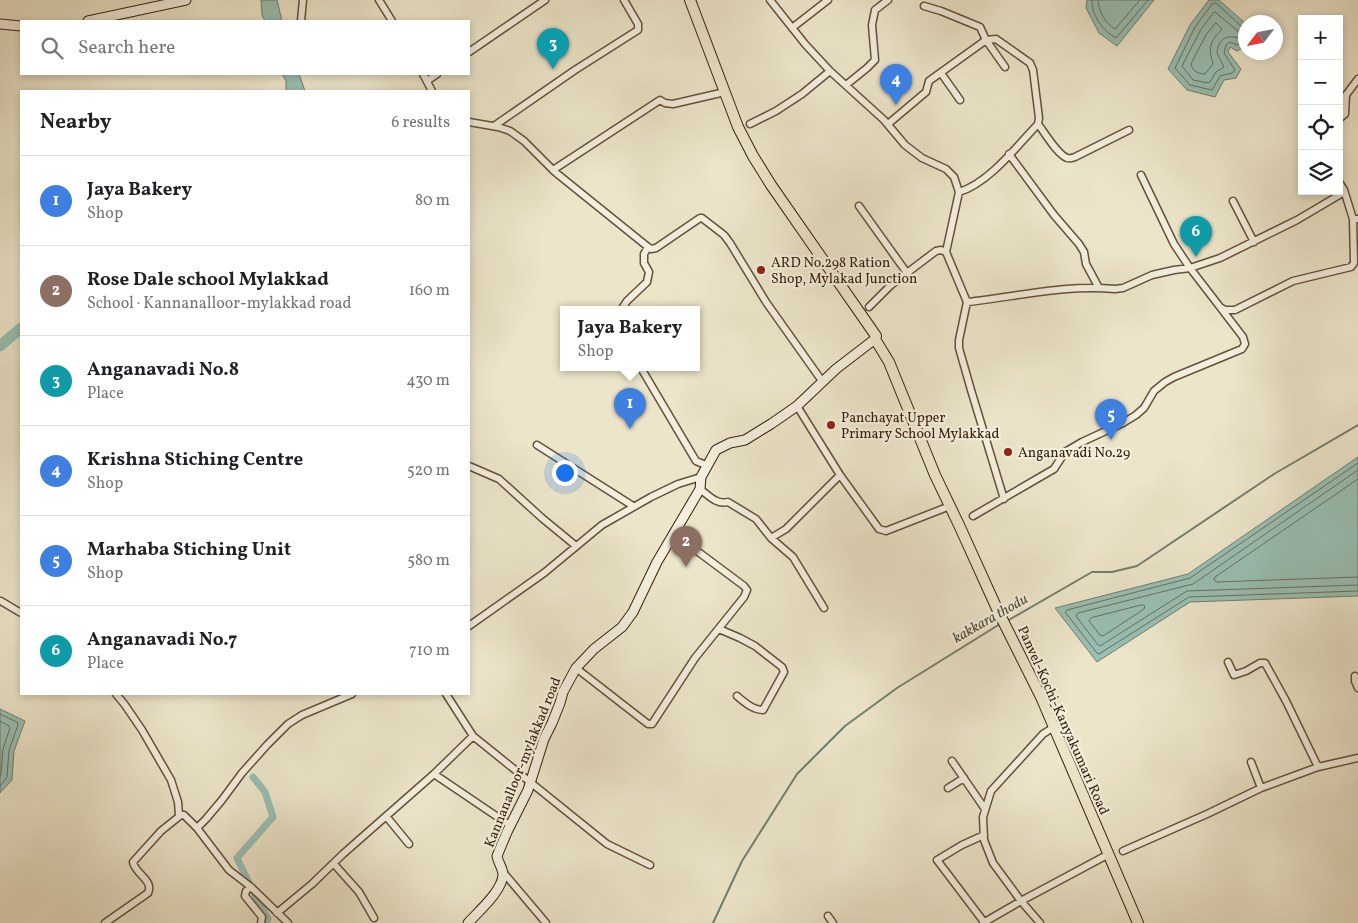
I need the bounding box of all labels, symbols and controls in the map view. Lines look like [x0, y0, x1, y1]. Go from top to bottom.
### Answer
north arrow [1238, 15, 1283, 60]
map controls [1298, 15, 1343, 195]
button: + [1298, 15, 1343, 60]
search box [20, 20, 470, 75]
pin: 3 [537, 28, 569, 69]
icon: search [38, 34, 66, 62]
text: Search here [78, 35, 175, 61]
button: − [1298, 60, 1343, 105]
pin: 4 [880, 64, 912, 105]
button: locate [1298, 105, 1343, 150]
text: Nearby [40, 108, 111, 137]
text: 6 results [391, 112, 450, 134]
button: layers [1298, 150, 1343, 195]
text: Jaya Bakery [87, 177, 192, 203]
text: 1 [53, 190, 59, 212]
text: 80 m [415, 190, 450, 212]
text: Shop [87, 203, 123, 225]
pin: 6 [1180, 216, 1212, 257]
place label: ARD No.298 Ration Shop, Mylakad Junction [771, 254, 917, 289]
marker: ARD No.298 Ration Shop, Mylakad Junction [755, 264, 767, 276]
text: Rose Dale school Mylakkad [87, 267, 329, 293]
text: 2 [52, 280, 60, 302]
text: 160 m [409, 280, 450, 302]
text: School · Kannanalloor-mylakkad road [87, 293, 351, 315]
popup [560, 306, 700, 371]
text: Jaya Bakery [577, 315, 683, 341]
text: Shop [577, 341, 614, 363]
text: Anganavadi No.8 [87, 357, 239, 383]
text: 3 [52, 370, 60, 392]
text: 430 m [406, 370, 450, 392]
text: Place [87, 383, 124, 405]
pin: 1 [614, 388, 646, 429]
pin: 5 [1095, 399, 1127, 440]
place label: Panchayat Upper Primary School Mylakkad [841, 409, 999, 444]
marker: Panchayat Upper Primary School Mylakkad [825, 419, 837, 431]
place label: Anganavadi No.29 [1018, 444, 1130, 463]
marker: Anganavadi No.29 [1002, 446, 1014, 458]
text: Krishna Stiching Centre [87, 447, 303, 473]
text: 4 [51, 460, 61, 482]
text: 520 m [407, 460, 450, 482]
your location [552, 460, 578, 486]
text: Shop [87, 473, 123, 495]
pin: 2 [670, 526, 702, 567]
text: Marhaba Stiching Unit [87, 537, 291, 563]
text: 5 [52, 550, 60, 572]
text: 580 m [407, 550, 450, 572]
text: Shop [87, 563, 123, 585]
water label: kakkara thodu [949, 589, 1033, 649]
street label: Panvel-Kochi-Kanyakumari Road [1012, 623, 1113, 818]
text: Anganavadi No.7 [87, 627, 237, 653]
text: 6 [52, 640, 60, 662]
text: 710 m [409, 640, 450, 662]
text: Place [87, 653, 124, 675]
street label: Kannanalloor-mylakkad road [480, 674, 566, 851]

